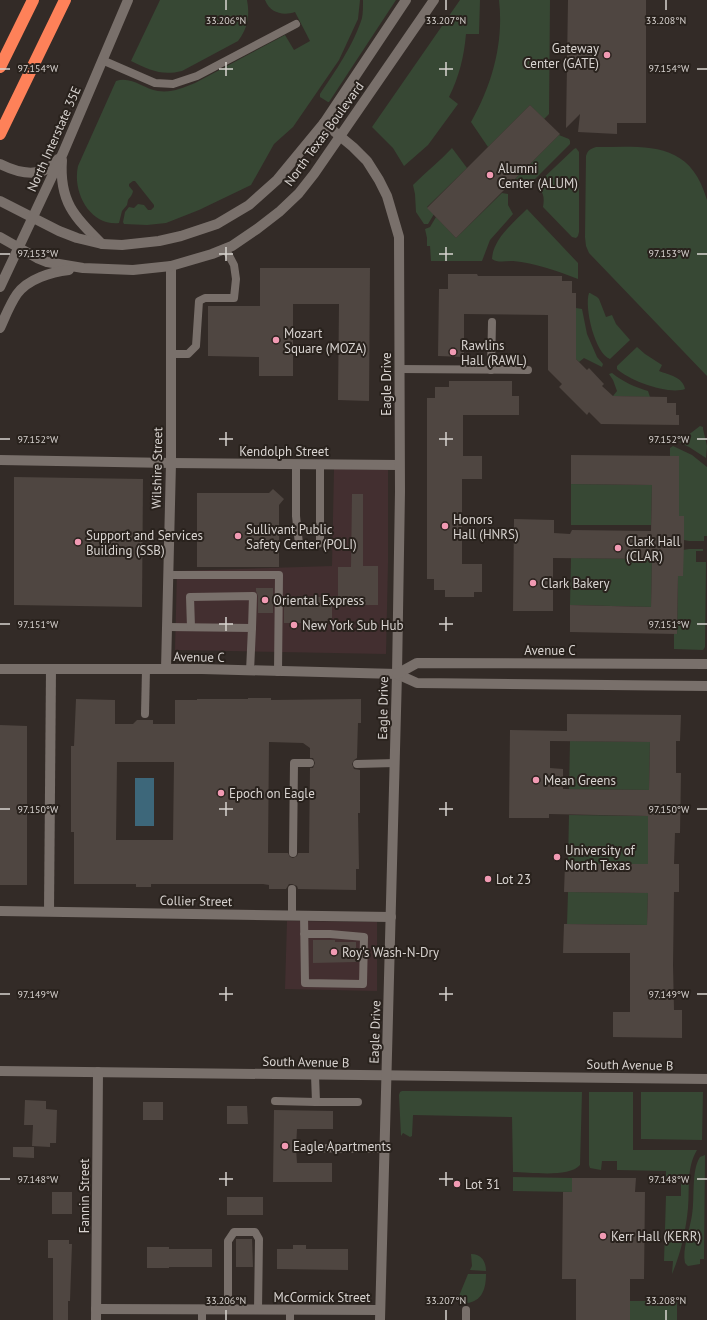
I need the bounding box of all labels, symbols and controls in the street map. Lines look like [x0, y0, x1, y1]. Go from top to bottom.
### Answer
text: 33.206°N [206, 14, 246, 27]
text: 33.207°N [426, 14, 466, 27]
text: 33.208°N [646, 14, 686, 27]
place label: Gateway Center (GATE) [523, 40, 599, 72]
marker: Gateway Center (GATE) [602, 50, 612, 60]
text: 97.154°W [18, 62, 59, 75]
text: 97.154°W [649, 62, 690, 75]
street label: North Texas Boulevard [280, 78, 368, 190]
street label: North Interstate 35E [23, 84, 85, 194]
place label: Alumni Center (ALUM) [498, 160, 578, 192]
marker: Alumni Center (ALUM) [485, 170, 495, 180]
text: 97.153°W [18, 247, 59, 260]
text: 97.153°W [649, 247, 690, 260]
place label: Mozart Square (MOZA) [284, 325, 366, 357]
marker: Mozart Square (MOZA) [271, 335, 281, 345]
place label: Rawlins Hall (RAWL) [461, 337, 527, 369]
marker: Rawlins Hall (RAWL) [448, 347, 458, 357]
street label: Eagle Drive [378, 352, 395, 416]
street label: Wilshire Street [148, 426, 166, 509]
text: 97.152°W [18, 433, 59, 446]
text: 97.152°W [649, 433, 690, 446]
street label: Kendolph Street [239, 443, 329, 460]
place label: Honors Hall (HNRS) [453, 511, 519, 543]
place label: Sullivant Public Safety Center (POLI) [246, 521, 357, 553]
marker: Honors Hall (HNRS) [440, 521, 450, 531]
place label: Support and Services Building (SSB) [86, 527, 203, 559]
marker: Sullivant Public Safety Center (POLI) [233, 531, 243, 541]
place label: Clark Hall (CLAR) [626, 533, 680, 565]
marker: Support and Services Building (SSB) [73, 537, 83, 547]
marker: Clark Hall (CLAR) [613, 543, 623, 553]
place label: Clark Bakery [541, 575, 610, 592]
marker: Clark Bakery [528, 578, 538, 588]
place label: Oriental Express [273, 592, 364, 609]
marker: Oriental Express [260, 595, 270, 605]
place label: New York Sub Hub [302, 617, 404, 634]
text: 97.151°W [18, 618, 59, 631]
text: 97.151°W [649, 618, 690, 631]
marker: New York Sub Hub [289, 620, 299, 630]
street label: Avenue C [524, 642, 576, 659]
street label: Avenue C [173, 648, 225, 666]
street label: Eagle Drive [374, 676, 392, 740]
place label: Mean Greens [544, 772, 616, 789]
marker: Mean Greens [531, 775, 541, 785]
place label: Epoch on Eagle [229, 785, 315, 802]
marker: Epoch on Eagle [216, 788, 226, 798]
text: 97.150°W [18, 803, 59, 816]
text: 97.150°W [649, 803, 690, 816]
place label: University of North Texas [565, 842, 635, 874]
marker: University of North Texas [552, 852, 562, 862]
place label: Lot 23 [496, 871, 531, 888]
marker: Lot 23 [483, 874, 493, 884]
street label: Collier Street [159, 892, 233, 910]
place label: Roy's Wash-N-Dry [342, 944, 439, 961]
marker: Roy's Wash-N-Dry [329, 947, 339, 957]
text: 97.149°W [18, 988, 59, 1001]
text: 97.149°W [649, 988, 690, 1001]
street label: Eagle Drive [365, 1000, 385, 1064]
street label: South Avenue B [262, 1053, 350, 1071]
street label: South Avenue B [586, 1056, 674, 1074]
place label: Eagle Apartments [293, 1138, 391, 1155]
marker: Eagle Apartments [280, 1141, 290, 1151]
street label: Fannin Street [76, 1158, 93, 1233]
text: 97.148°W [18, 1173, 59, 1186]
text: 97.148°W [649, 1173, 690, 1186]
place label: Lot 31 [465, 1176, 500, 1193]
marker: Lot 31 [452, 1179, 462, 1189]
place label: Kerr Hall (KERR) [611, 1228, 701, 1245]
marker: Kerr Hall (KERR) [598, 1231, 608, 1241]
street label: McCormick Street [274, 1289, 371, 1306]
text: 33.206°N [206, 1294, 246, 1307]
text: 33.207°N [426, 1294, 466, 1307]
text: 33.208°N [646, 1294, 686, 1307]

